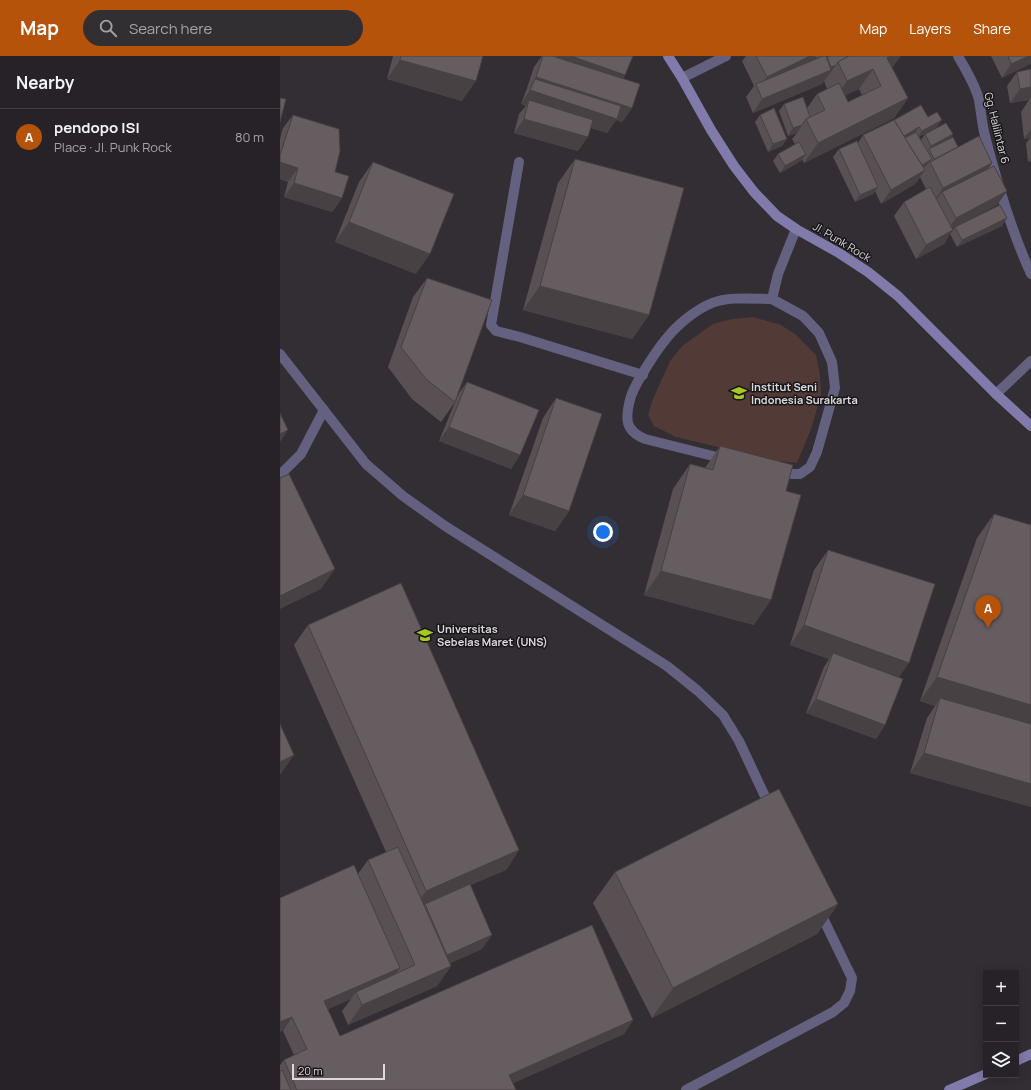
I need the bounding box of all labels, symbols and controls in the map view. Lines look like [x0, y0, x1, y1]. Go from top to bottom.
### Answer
search box [83, 10, 363, 46]
text: Map [20, 15, 59, 41]
icon: search [97, 17, 119, 39]
text: Search here [129, 18, 212, 39]
text: Map [859, 19, 887, 38]
text: Layers [909, 19, 951, 38]
text: Share [973, 19, 1011, 38]
text: Nearby [16, 71, 74, 94]
street label: Gg. Halilintar 6 [981, 91, 1014, 165]
text: pendopo ISI [54, 117, 140, 138]
text: A [25, 128, 33, 146]
text: 80 m [235, 128, 264, 146]
text: Place · Jl. Punk Rock [54, 138, 172, 156]
street label: Jl. Punk Rock [811, 218, 874, 265]
place label: Institut Seni Indonesia Surakarta [751, 379, 858, 407]
school or university icon: Institut Seni Indonesia Surakarta [730, 384, 748, 402]
your location [593, 522, 613, 542]
pin: A [975, 595, 1001, 628]
place label: Universitas Sebelas Maret (UNS) [437, 621, 548, 649]
school or university icon: Universitas Sebelas Maret (UNS) [416, 626, 434, 644]
map controls [983, 970, 1019, 1078]
button: + [983, 970, 1019, 1006]
button: − [983, 1006, 1019, 1042]
button: layers [983, 1042, 1019, 1078]
scale bar [292, 1062, 385, 1081]
text: 20 m [298, 1063, 323, 1078]

